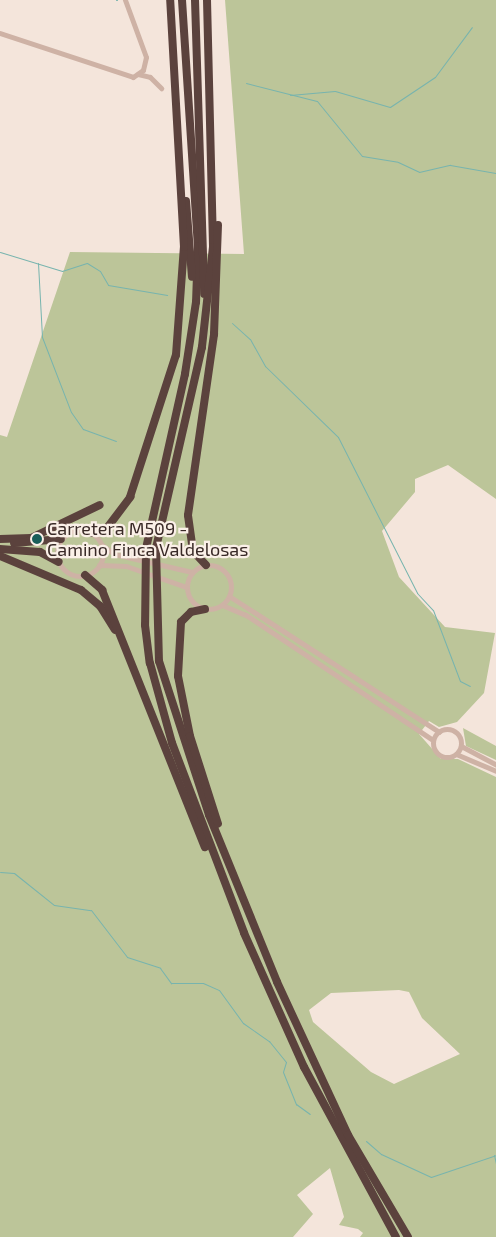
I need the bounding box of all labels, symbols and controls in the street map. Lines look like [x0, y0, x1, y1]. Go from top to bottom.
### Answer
place label: Carretera M509 - Camino Finca Valdelosas [47, 518, 249, 560]
marker: Carretera M509 - Camino Finca Valdelosas [31, 533, 43, 545]

